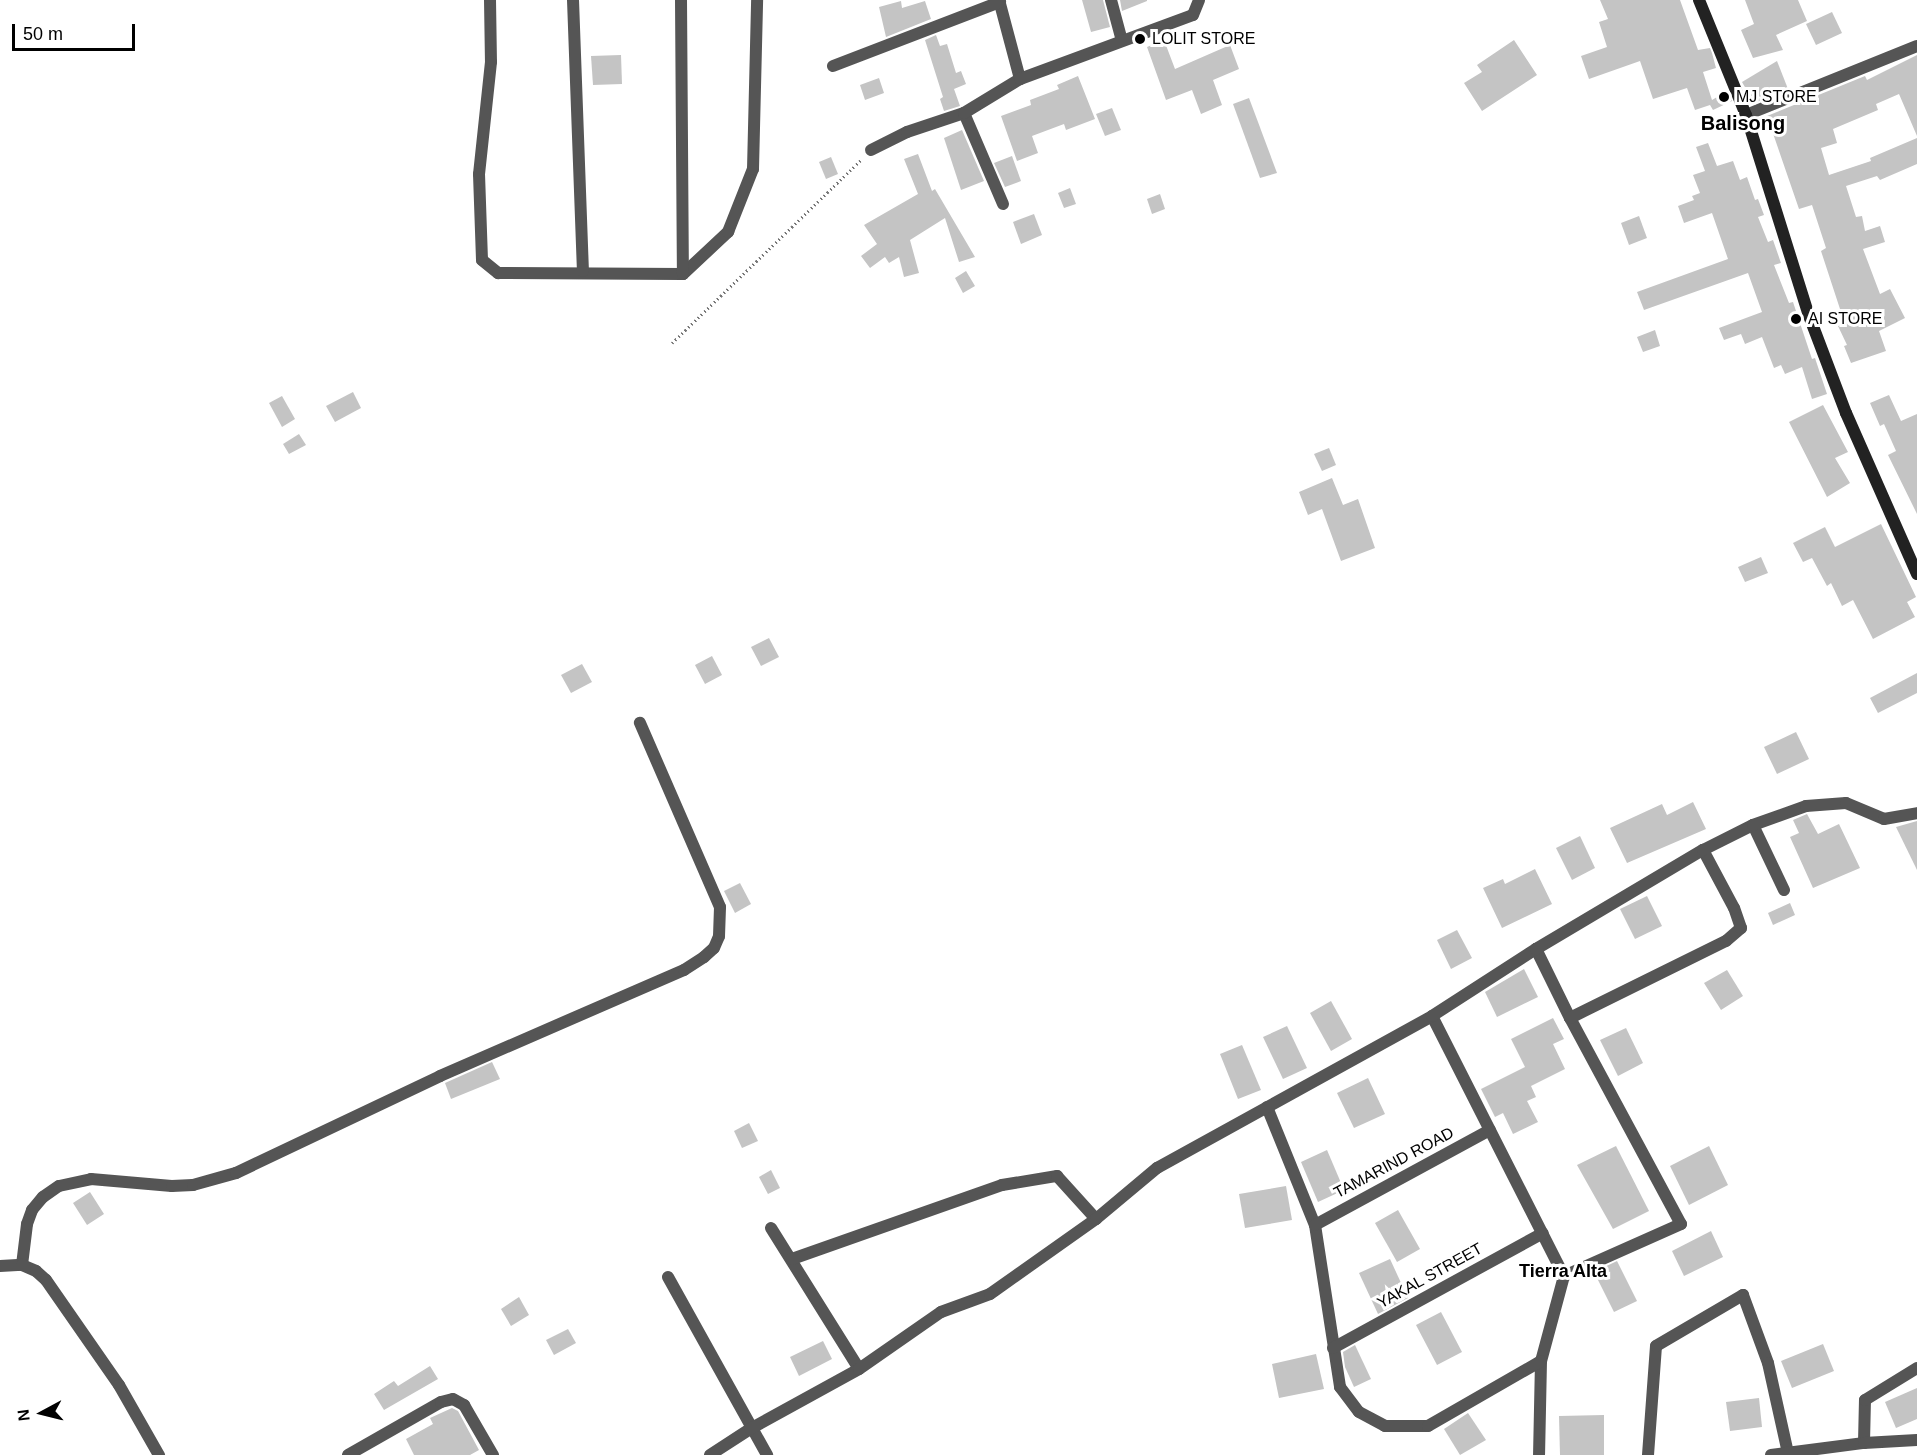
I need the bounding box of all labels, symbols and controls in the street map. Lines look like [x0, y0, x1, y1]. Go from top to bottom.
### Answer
scale bar [15, 12, 138, 50]
text: 50 m [23, 24, 63, 44]
place label: LOLIT STORE [1152, 29, 1256, 49]
marker: LOLIT STORE [1133, 32, 1147, 46]
place label: MJ STORE [1736, 87, 1817, 107]
marker: MJ STORE [1717, 90, 1731, 104]
district label: Balisong [1701, 111, 1785, 135]
place label: AI STORE [1808, 309, 1882, 329]
marker: AI STORE [1789, 312, 1803, 326]
street label: TAMARIND ROAD [1331, 1123, 1457, 1203]
street label: YAKAL STREET [1374, 1239, 1486, 1313]
district label: Tierra Alta [1519, 1260, 1607, 1282]
north arrow [12, 1383, 72, 1443]
text: N [14, 1408, 33, 1422]

